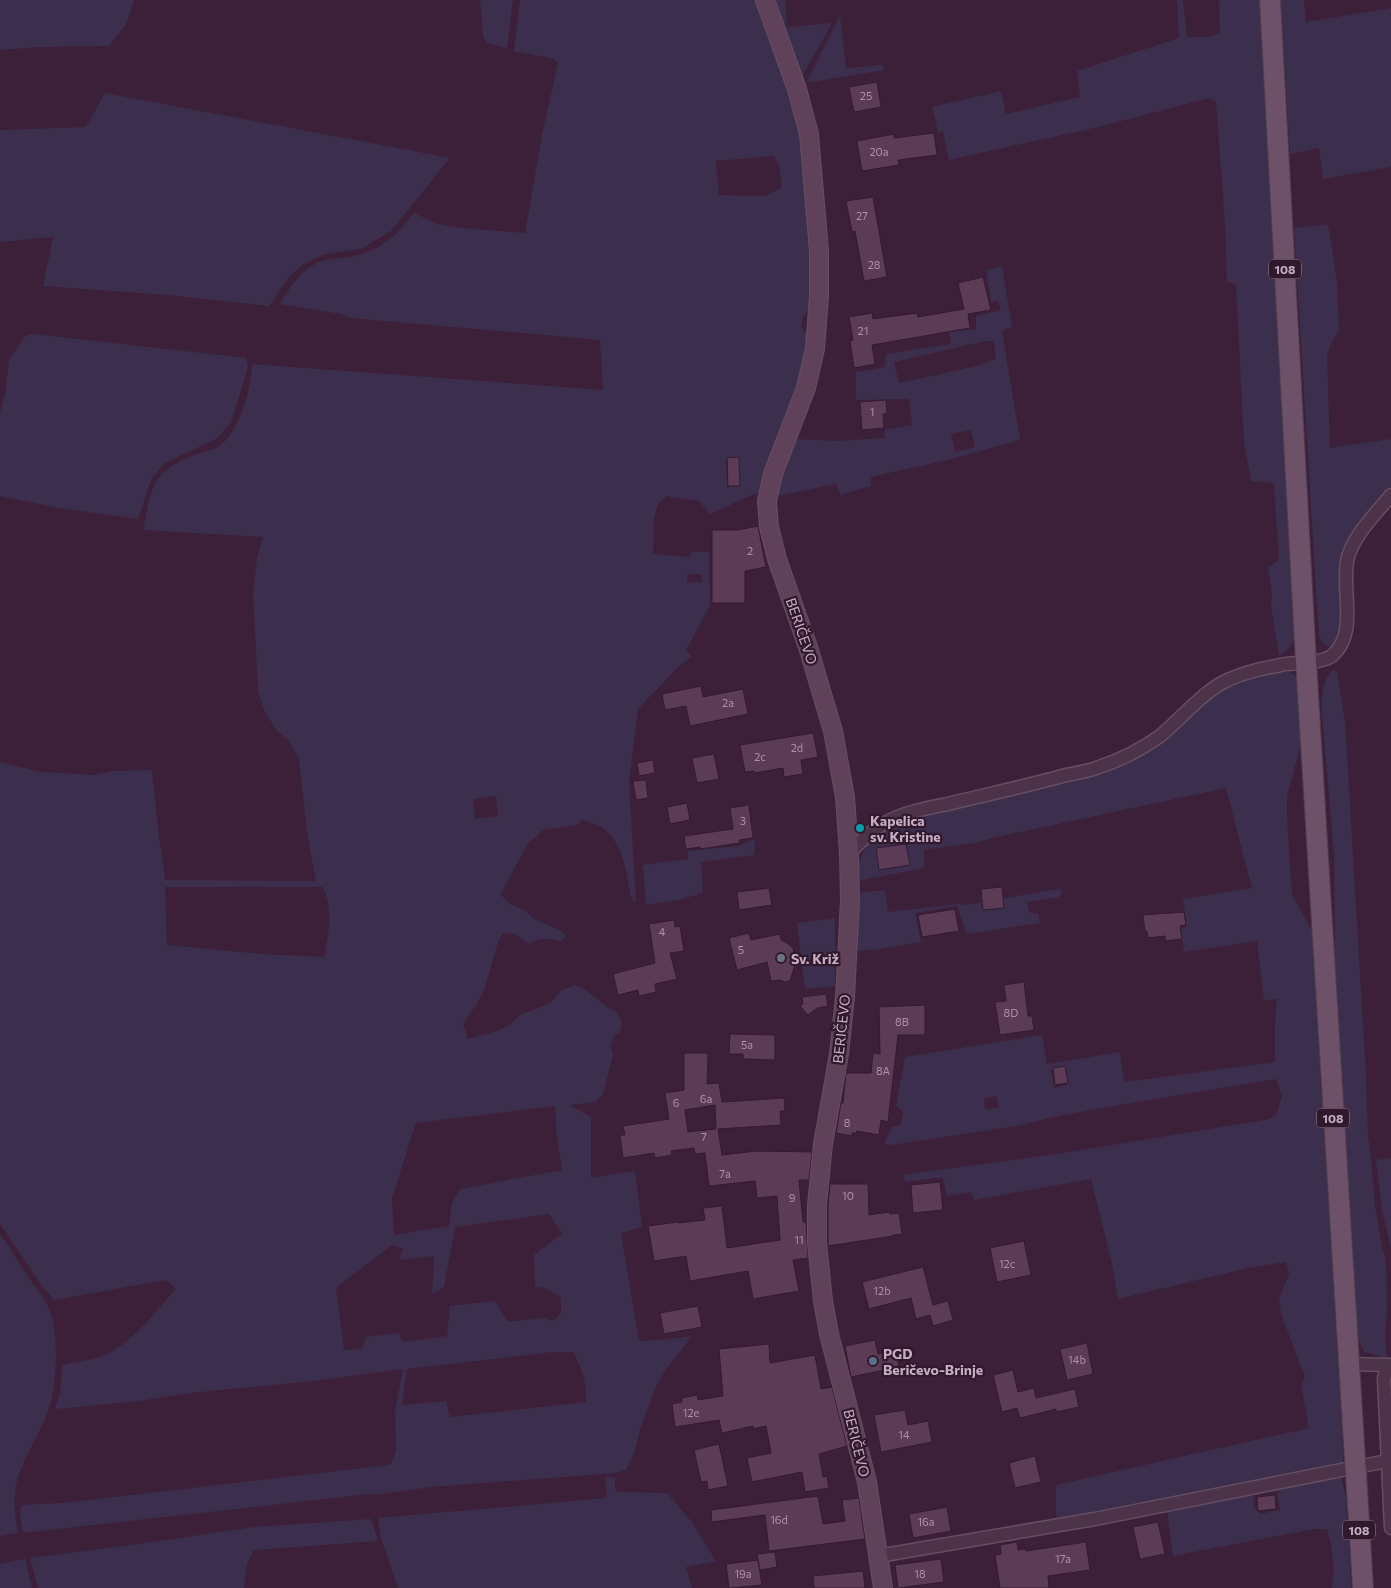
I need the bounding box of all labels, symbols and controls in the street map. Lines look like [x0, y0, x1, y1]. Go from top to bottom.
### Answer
house number: 25 [860, 89, 872, 102]
house number: 20a [869, 145, 889, 158]
house number: 27 [856, 209, 868, 222]
house number: 28 [868, 258, 881, 271]
road number: 108 [1269, 260, 1301, 278]
house number: 21 [858, 324, 868, 337]
house number: 1 [870, 405, 874, 418]
house number: 2 [747, 544, 753, 557]
street label: BERIČEVO [783, 595, 821, 667]
house number: 2a [722, 696, 734, 709]
house number: 2d [791, 741, 803, 754]
house number: 2c [754, 750, 766, 763]
place label: Kapelica sv. Kristine [870, 812, 941, 845]
house number: 3 [740, 814, 746, 827]
marker: Kapelica sv. Kristine [854, 822, 866, 834]
house number: 4 [659, 925, 666, 938]
house number: 5 [738, 943, 744, 956]
place label: Sv. Križ [791, 950, 839, 967]
marker: Sv. Križ [775, 952, 787, 964]
street label: BERIČEVO [829, 994, 853, 1064]
house number: 8D [1004, 1006, 1018, 1019]
house number: 8B [895, 1015, 909, 1028]
house number: 5a [741, 1038, 753, 1051]
house number: 8A [876, 1064, 890, 1077]
house number: 6a [700, 1092, 712, 1105]
house number: 6 [673, 1096, 680, 1109]
road number: 108 [1317, 1108, 1349, 1128]
house number: 8 [844, 1116, 851, 1129]
house number: 7 [701, 1130, 707, 1143]
house number: 7a [719, 1167, 731, 1180]
house number: 10 [842, 1189, 854, 1202]
house number: 9 [789, 1191, 796, 1204]
house number: 11 [794, 1233, 804, 1246]
house number: 12c [999, 1257, 1015, 1270]
house number: 12b [873, 1284, 891, 1297]
place label: PGD Beričevo-Brinje [883, 1345, 983, 1378]
house number: 14b [1068, 1353, 1086, 1366]
marker: PGD Beričevo-Brinje [867, 1355, 879, 1367]
house number: 12e [683, 1406, 699, 1419]
street label: BERIČEVO [840, 1407, 874, 1479]
house number: 14 [898, 1428, 910, 1441]
house number: 16d [770, 1513, 788, 1526]
house number: 16a [917, 1515, 935, 1528]
road number: 108 [1343, 1520, 1375, 1540]
house number: 17a [1055, 1552, 1071, 1565]
house number: 19a [734, 1567, 752, 1580]
house number: 18 [914, 1567, 926, 1580]

